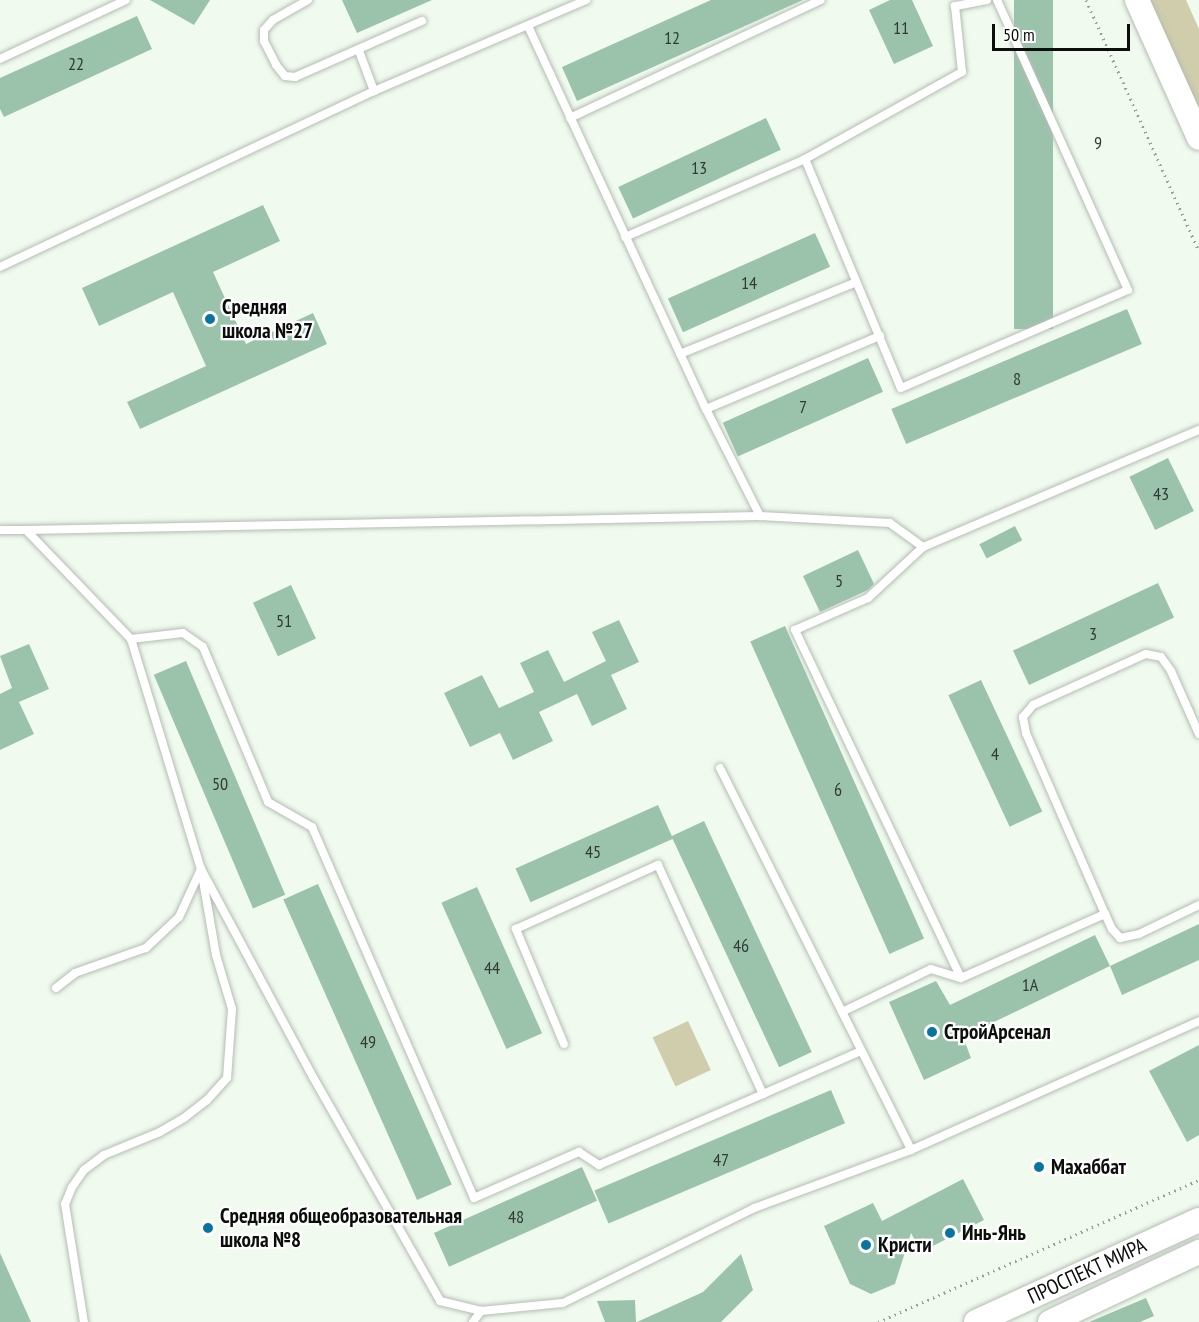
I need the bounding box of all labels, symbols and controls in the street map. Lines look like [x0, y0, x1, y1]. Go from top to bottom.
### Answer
scale bar [995, 12, 1133, 50]
house number: 11 [893, 17, 909, 39]
text: 50 m [1003, 23, 1035, 46]
house number: 12 [664, 27, 680, 49]
house number: 22 [68, 53, 84, 75]
house number: 9 [1094, 132, 1102, 154]
house number: 13 [691, 157, 707, 179]
house number: 14 [741, 272, 757, 294]
place label: Средняя школа №27 [222, 294, 313, 344]
marker: Средняя школа №27 [203, 312, 217, 326]
house number: 8 [1013, 368, 1021, 390]
house number: 7 [799, 396, 807, 418]
house number: 43 [1153, 483, 1169, 505]
house number: 5 [835, 570, 843, 592]
house number: 51 [276, 610, 292, 632]
house number: 3 [1089, 623, 1097, 645]
house number: 4 [991, 743, 999, 765]
house number: 50 [212, 773, 228, 795]
house number: 6 [834, 779, 842, 801]
house number: 45 [585, 841, 601, 863]
house number: 46 [733, 935, 749, 957]
house number: 44 [484, 957, 500, 979]
house number: 1А [1022, 974, 1038, 996]
place label: СтройАрсенал [944, 1019, 1051, 1045]
marker: СтройАрсенал [925, 1025, 939, 1039]
house number: 49 [360, 1031, 376, 1053]
house number: 47 [713, 1149, 729, 1171]
place label: Махаббат [1051, 1154, 1126, 1180]
marker: Махаббат [1032, 1160, 1046, 1174]
place label: Средняя общеобразовательная школа №8 [220, 1203, 462, 1253]
house number: 48 [508, 1206, 524, 1228]
place label: Инь-Янь [962, 1220, 1026, 1246]
marker: Средняя общеобразовательная школа №8 [201, 1221, 215, 1235]
marker: Инь-Янь [943, 1226, 957, 1240]
place label: Кристи [878, 1232, 932, 1258]
street label: ПРОСПЕКТ МИРА [1023, 1232, 1151, 1310]
marker: Кристи [859, 1238, 873, 1252]

